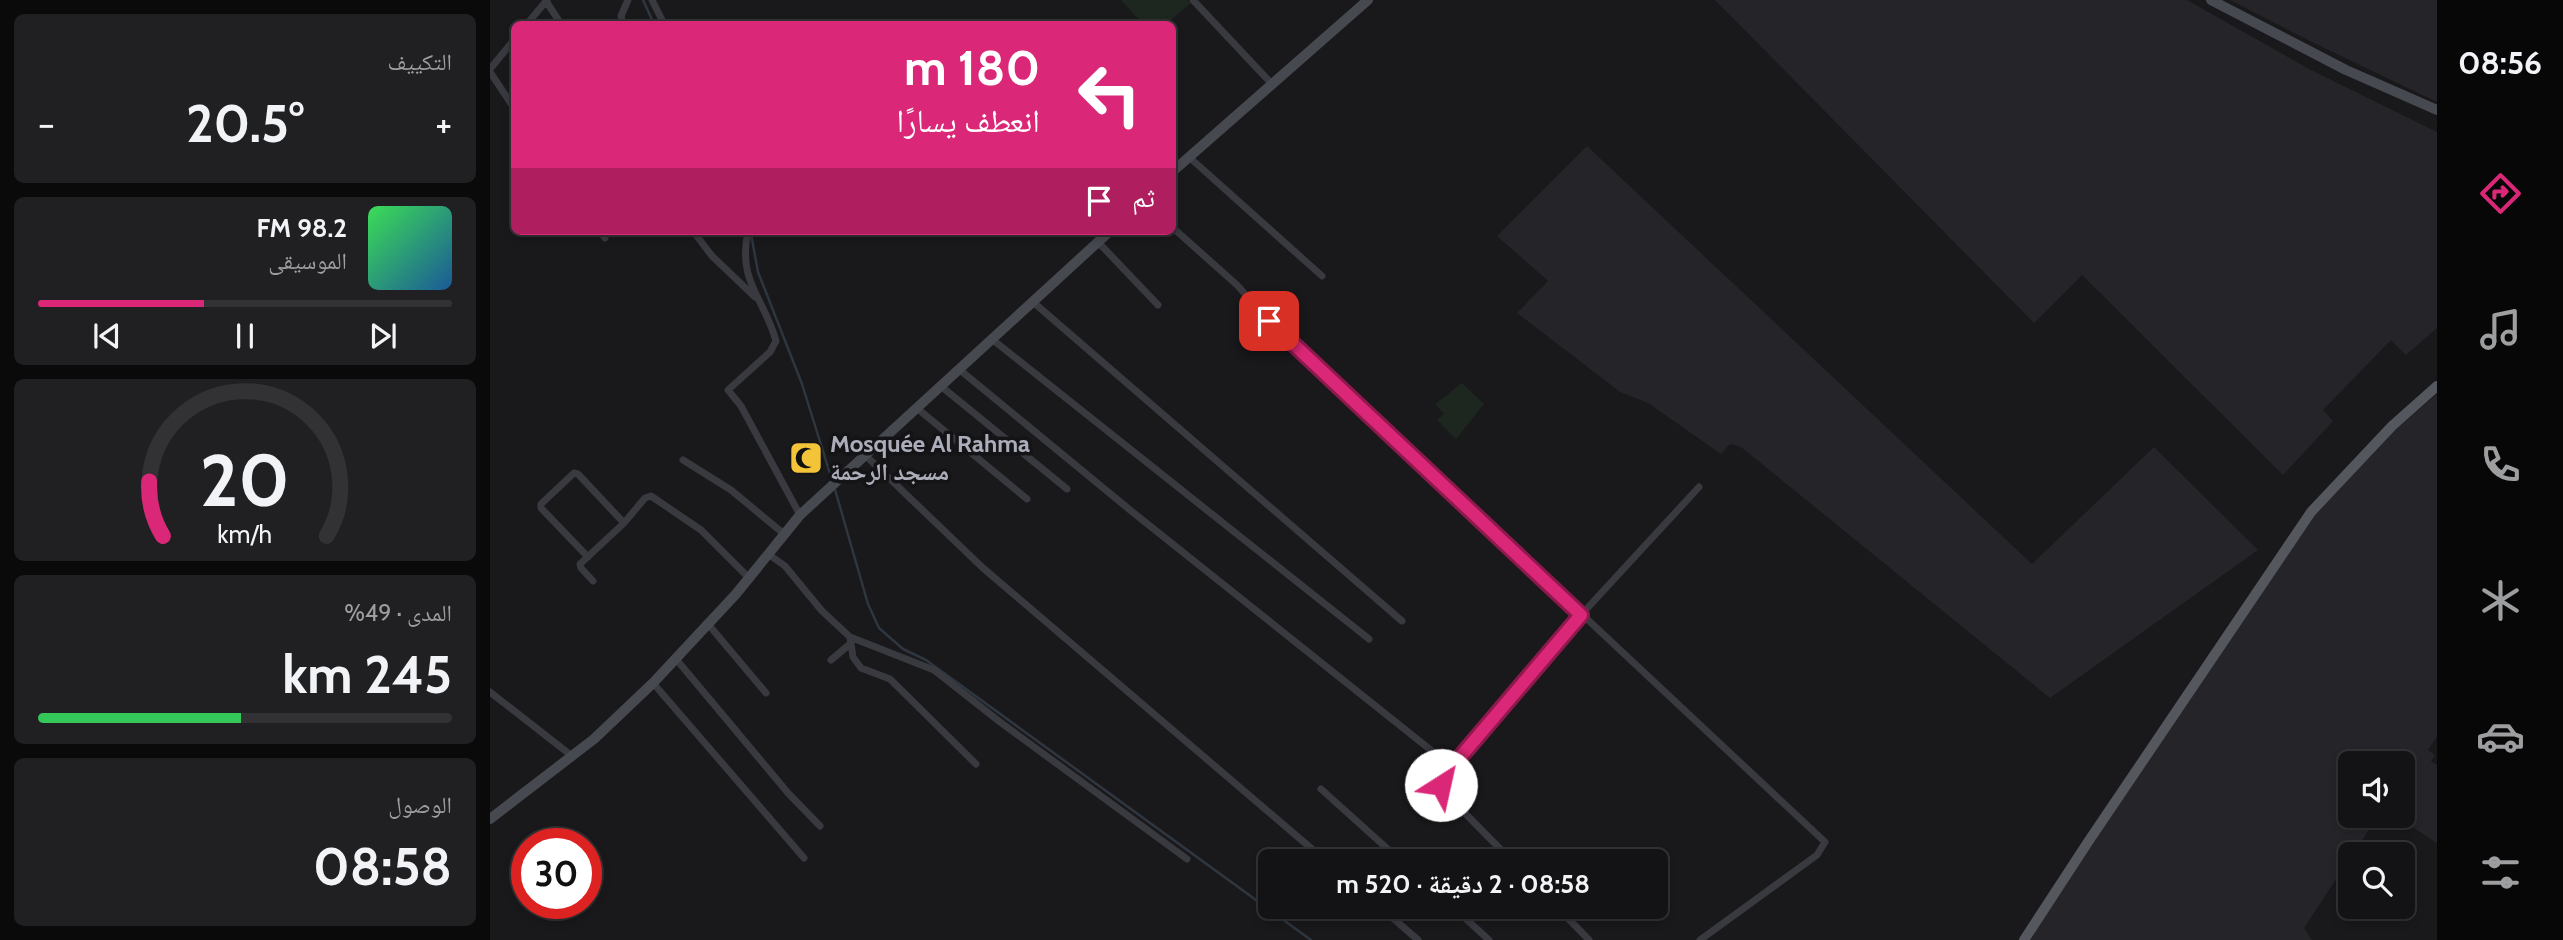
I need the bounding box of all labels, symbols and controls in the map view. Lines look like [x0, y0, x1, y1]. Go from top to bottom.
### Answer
text: 180 m [904, 38, 1040, 97]
text: 08:56 [2458, 43, 2542, 82]
text: التكييف [387, 48, 452, 76]
icon: left [1064, 49, 1155, 140]
text: 20.5° [186, 92, 304, 155]
text: − [38, 100, 55, 147]
text: + [435, 100, 452, 147]
text: انعطف يسارًا [897, 101, 1040, 140]
icon: directions [2476, 169, 2525, 218]
icon: arrive [1080, 182, 1118, 220]
text: ثم [1132, 182, 1155, 214]
text: 98.2 FM [256, 212, 347, 244]
text: الموسيقى [268, 247, 347, 275]
pin [1239, 291, 1299, 351]
icon: arrive [1250, 302, 1288, 340]
icon: music [2476, 305, 2525, 354]
icon: previous [88, 317, 126, 355]
icon: pause [226, 317, 264, 355]
icon: next [364, 317, 402, 355]
place label: Mosquée Al Rahma مسجد الرحمة [830, 429, 1030, 486]
text: 20 [200, 436, 290, 524]
mosque icon: Mosquée Al Rahma مسجد الرحمة [787, 439, 825, 477]
icon: phone [2476, 440, 2525, 489]
text: km/h [218, 519, 272, 549]
icon: climate [2476, 576, 2525, 625]
text: المدى · 49% [344, 599, 452, 627]
text: 245 km [282, 643, 452, 706]
icon: car [2476, 712, 2525, 761]
position arrow [1404, 748, 1478, 822]
map controls [2338, 751, 2415, 919]
button: sound [2338, 751, 2415, 828]
text: الوصول [388, 791, 452, 819]
speed limit sign: 30 [511, 828, 602, 919]
text: 08:58 [313, 835, 452, 898]
button: search [2338, 842, 2415, 919]
icon: filters [2476, 848, 2525, 897]
text: 08:58 · 2 دقيقة · 520 m [1336, 868, 1590, 900]

